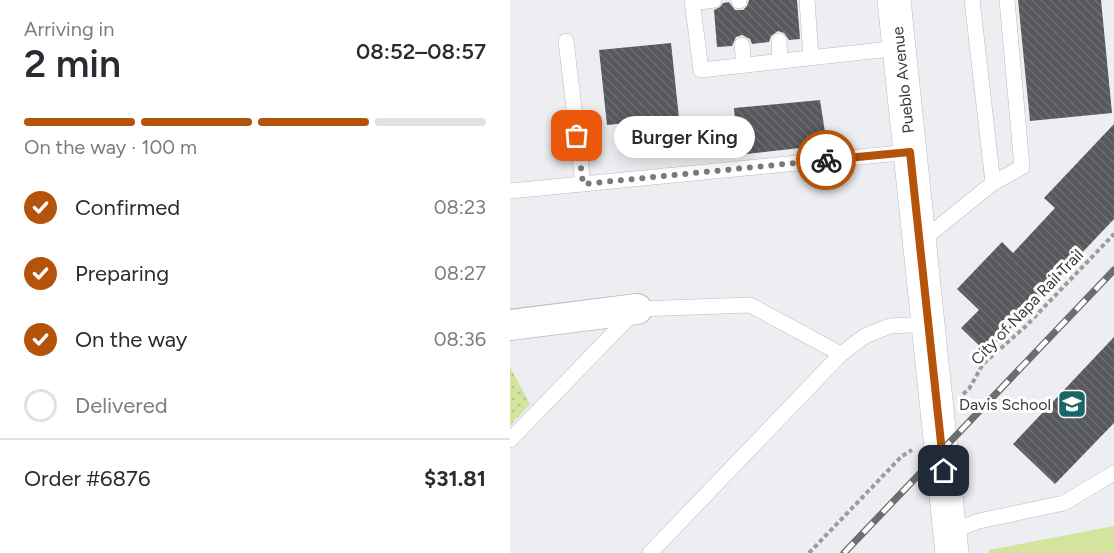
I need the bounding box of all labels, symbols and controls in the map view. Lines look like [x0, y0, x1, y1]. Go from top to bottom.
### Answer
text: Arriving in [24, 17, 114, 41]
street label: Pueblo Avenue [888, 25, 918, 134]
text: 08:52–08:57 [356, 38, 486, 65]
text: 2 min [24, 40, 121, 87]
pin [551, 110, 602, 161]
callout: Burger King [613, 115, 754, 157]
icon: bag [560, 119, 593, 152]
text: Burger King [631, 125, 738, 149]
courier [796, 130, 856, 190]
text: On the way · 100 m [24, 135, 197, 159]
icon: bike [810, 144, 843, 177]
icon: check [24, 191, 57, 224]
text: Confirmed [75, 194, 180, 221]
text: 08:23 [434, 195, 486, 219]
street label: City of Napa Rail Trail [967, 245, 1087, 369]
icon: check [24, 257, 57, 290]
text: Preparing [75, 260, 169, 287]
text: 08:27 [434, 261, 486, 285]
icon: check [24, 323, 57, 356]
text: On the way [75, 326, 187, 353]
text: 08:36 [434, 327, 486, 351]
school or university icon: Davis School [1056, 388, 1088, 420]
text: Delivered [75, 392, 168, 419]
place label: Davis School [959, 395, 1051, 414]
pin [918, 445, 969, 496]
icon: home [927, 454, 960, 487]
text: Order #6876 [24, 465, 150, 492]
text: $31.81 [424, 465, 486, 492]

